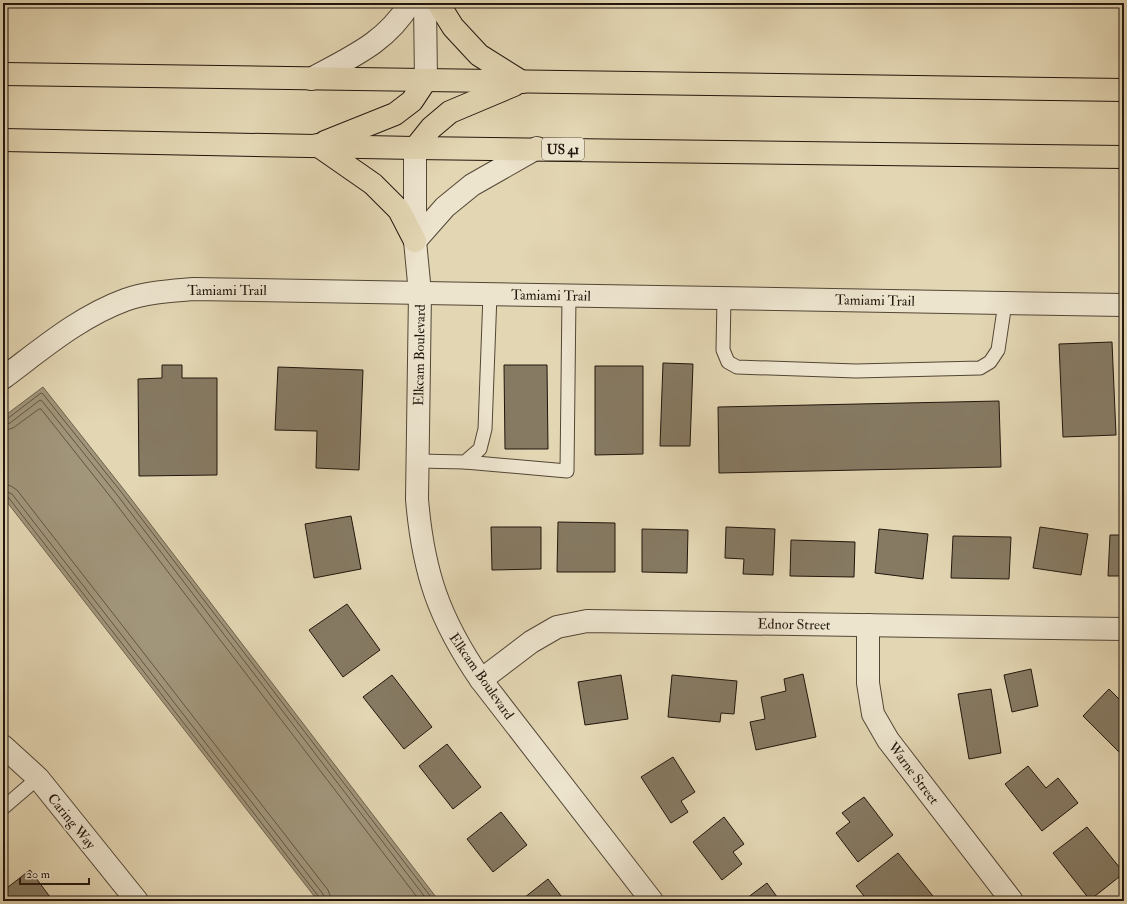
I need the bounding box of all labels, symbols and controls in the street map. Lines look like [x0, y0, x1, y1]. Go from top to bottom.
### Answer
road number: US 41 [542, 138, 584, 160]
street label: Tamiami Trail [187, 282, 267, 299]
street label: Tamiami Trail [511, 286, 591, 305]
street label: Tamiami Trail [835, 291, 915, 310]
street label: Elkcam Boulevard [410, 304, 429, 406]
street label: Ednor Street [757, 615, 831, 634]
street label: Elkcam Boulevard [445, 630, 518, 723]
street label: Warne Street [884, 738, 943, 808]
street label: Caring Way [43, 790, 100, 854]
scale bar [20, 860, 89, 886]
text: 20 m [26, 867, 51, 882]

